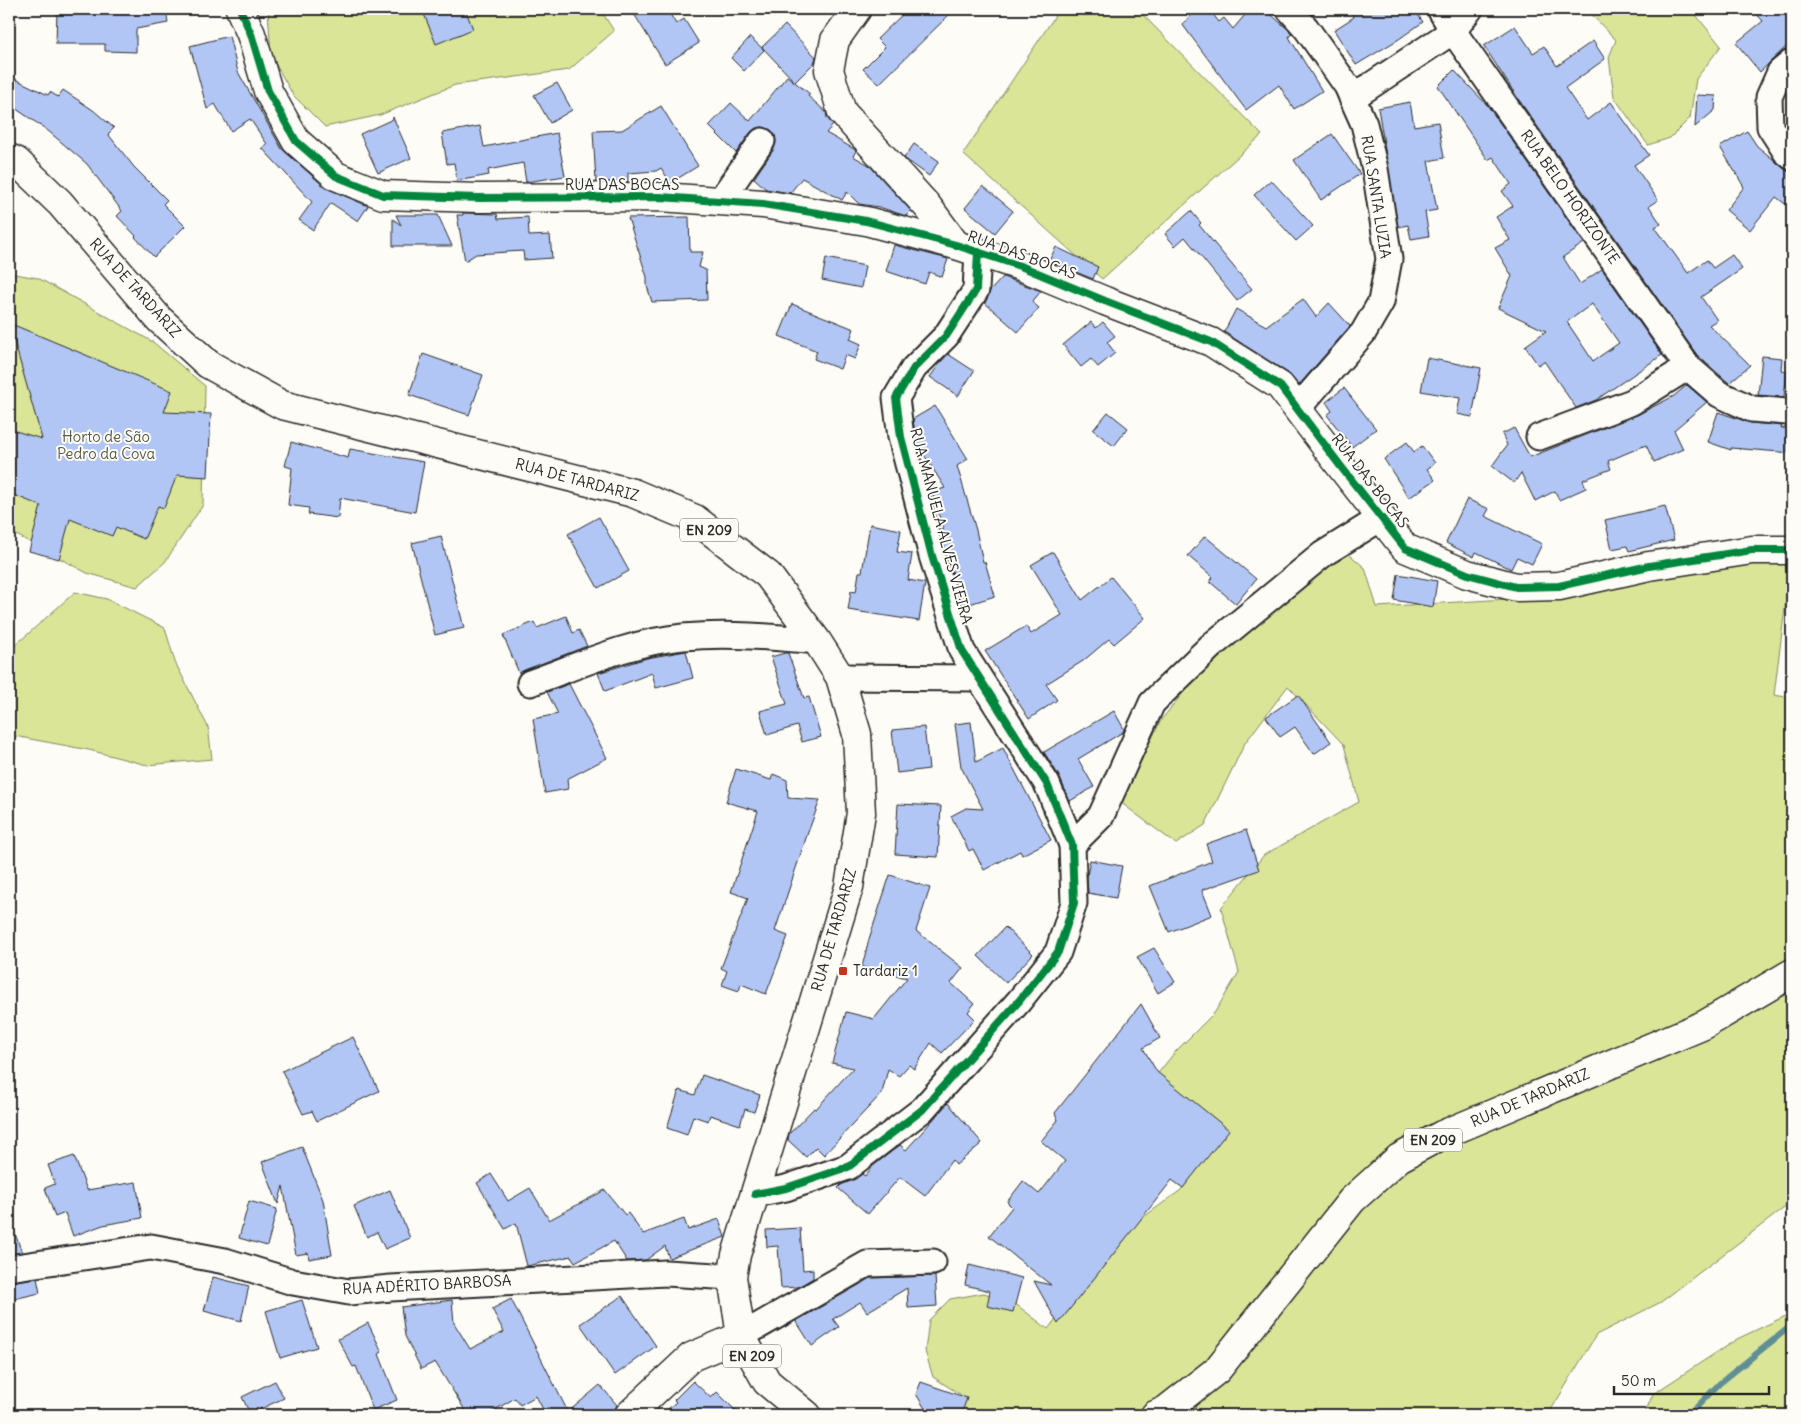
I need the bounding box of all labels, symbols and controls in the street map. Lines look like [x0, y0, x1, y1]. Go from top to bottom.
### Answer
street label: RUA BELO HORIZONTE [1517, 126, 1624, 268]
street label: RUA SANTA LUZIA [1357, 134, 1396, 260]
street label: RUA DAS BOCAS [565, 175, 679, 194]
street label: RUA DAS BOCAS [965, 226, 1079, 283]
street label: RUA DE TARDARIZ [86, 234, 185, 342]
street label: RUA MANUELA ALVES VIEIRA [906, 426, 977, 627]
park label: Horto de São Pedro da Cova [57, 427, 156, 463]
street label: RUA DAS BOCAS [1328, 430, 1413, 532]
street label: RUA DE TARDARIZ [513, 454, 642, 505]
road number: EN 209 [680, 518, 738, 542]
street label: RUA DE TARDARIZ [807, 866, 860, 994]
place label: Tardariz 1 [853, 961, 918, 980]
marker: Tardariz 1 [837, 965, 849, 977]
street label: RUA DE TARDARIZ [1468, 1064, 1593, 1131]
road number: EN 209 [1404, 1128, 1462, 1152]
street label: RUA ADÉRITO BARBOSA [342, 1271, 512, 1298]
road number: EN 209 [723, 1344, 781, 1368]
scale bar [1614, 1364, 1768, 1396]
text: 50 m [1621, 1371, 1656, 1390]

